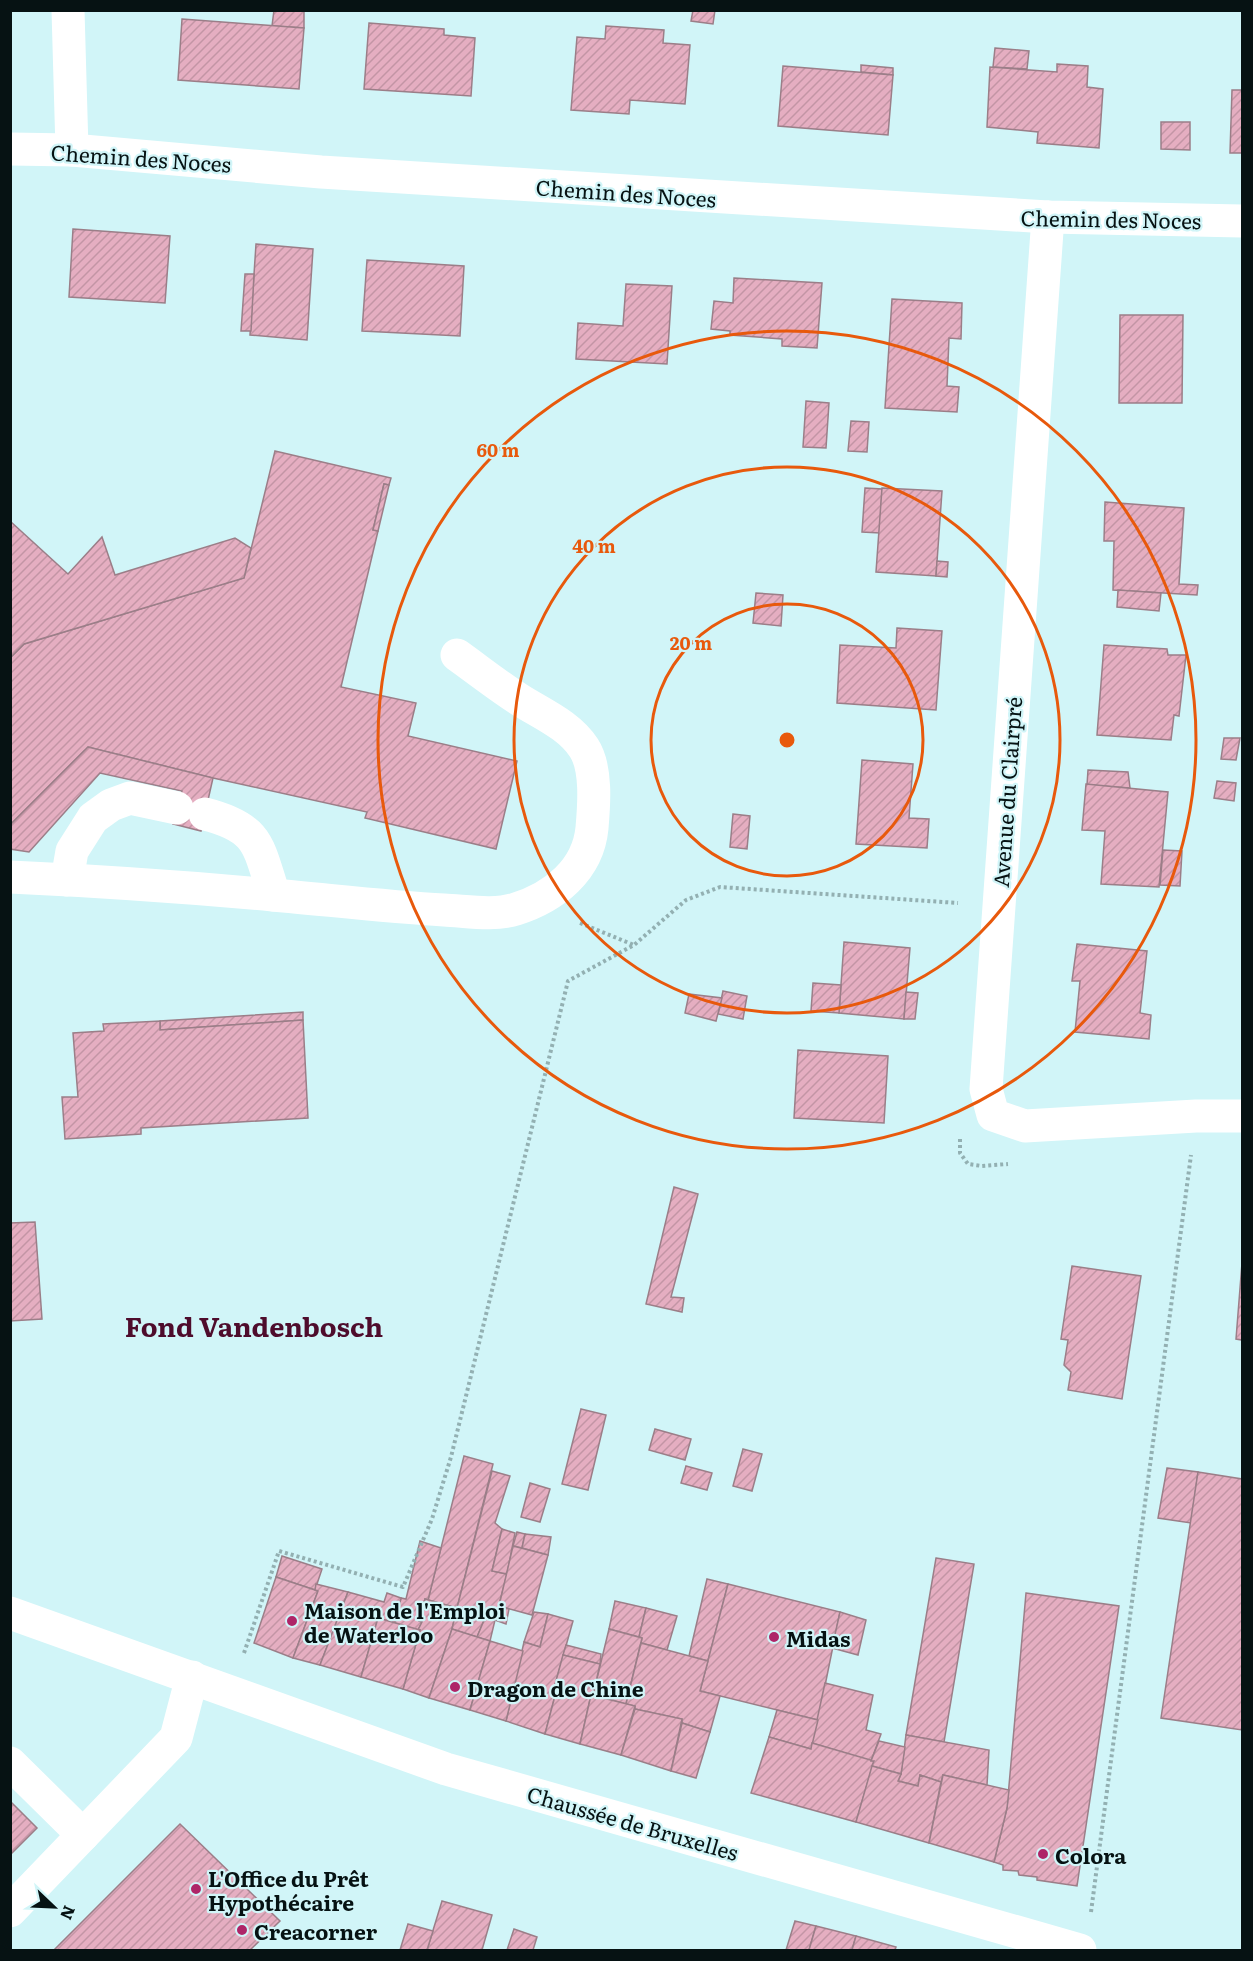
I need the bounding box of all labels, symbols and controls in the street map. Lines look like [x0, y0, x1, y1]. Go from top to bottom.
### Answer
street label: Chemin des Noces [50, 135, 232, 179]
street label: Chemin des Noces [535, 170, 717, 214]
street label: Chemin des Noces [1020, 201, 1202, 235]
text: 60 m [476, 436, 520, 463]
text: 40 m [572, 532, 616, 559]
text: 20 m [670, 629, 712, 656]
street label: Avenue du Clairpré [984, 696, 1028, 888]
centre of rings [777, 730, 797, 750]
district label: Fond Vandenbosch [125, 1305, 383, 1345]
place label: Maison de l'Emploi de Waterloo [304, 1594, 506, 1649]
marker: Maison de l'Emploi de Waterloo [285, 1614, 299, 1628]
place label: Midas [786, 1622, 851, 1653]
marker: Midas [767, 1630, 781, 1644]
place label: Dragon de Chine [467, 1672, 644, 1703]
marker: Dragon de Chine [448, 1680, 462, 1694]
street label: Chaussée de Bruxelles [524, 1777, 742, 1867]
place label: Colora [1055, 1839, 1127, 1870]
marker: Colora [1036, 1847, 1050, 1861]
place label: L'Office du Prêt Hypothécaire [208, 1862, 370, 1917]
north arrow [24, 1877, 84, 1937]
marker: L'Office du Prêt Hypothécaire [189, 1882, 203, 1896]
text: N [55, 1902, 82, 1924]
place label: Creacorner [254, 1915, 378, 1946]
marker: Creacorner [235, 1923, 249, 1937]

